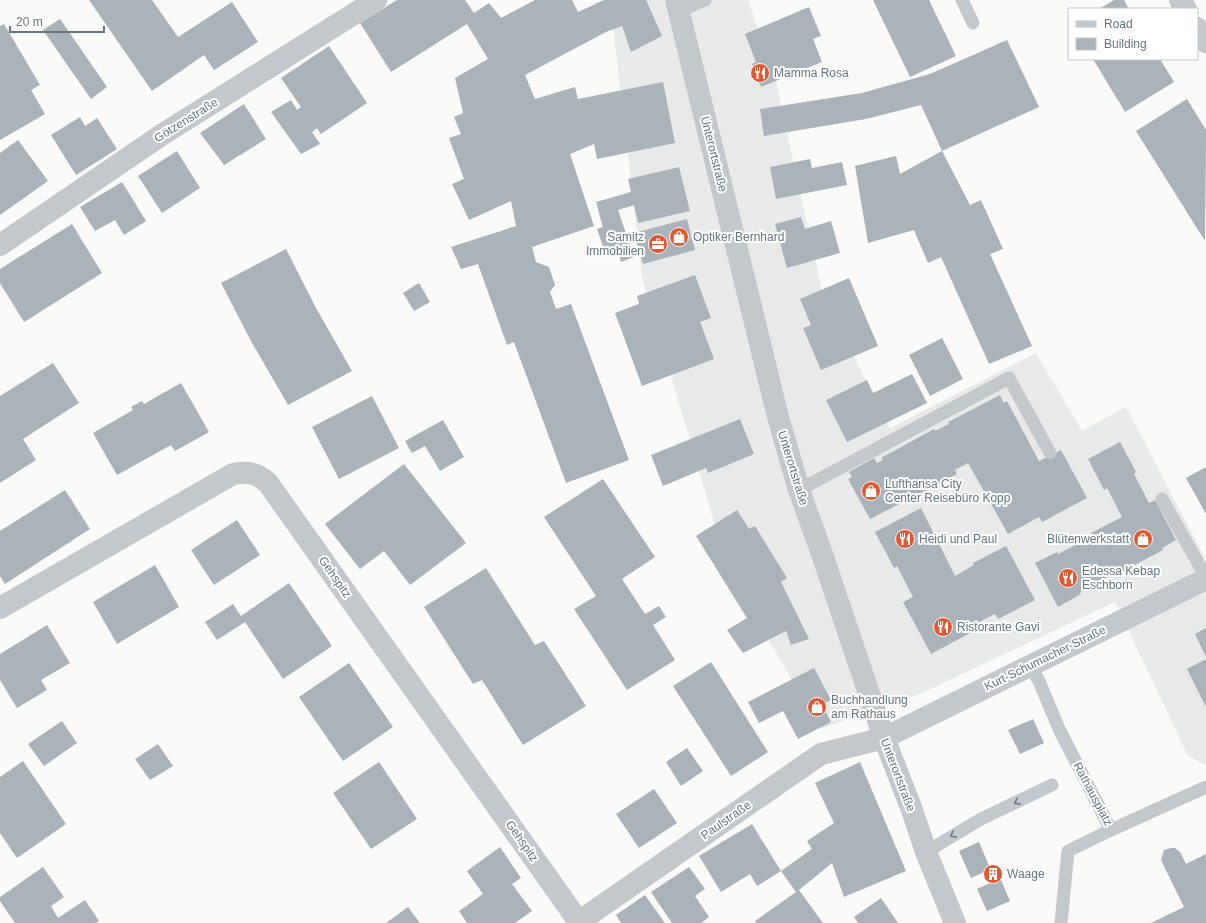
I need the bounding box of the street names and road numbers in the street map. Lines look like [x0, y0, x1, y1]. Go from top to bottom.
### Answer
street label: Götzenstraße [151, 95, 221, 145]
street label: Unterortstraße [698, 115, 730, 194]
street label: Unterortstraße [775, 429, 811, 507]
street label: Gehspitz [316, 554, 354, 600]
street label: Kurt-Schumacher-Straße [982, 622, 1108, 694]
street label: Unterortstraße [878, 736, 919, 814]
street label: Rathausplatz [1070, 760, 1116, 828]
street label: Paulstraße [698, 797, 754, 842]
street label: Gehspitz [503, 818, 541, 864]

